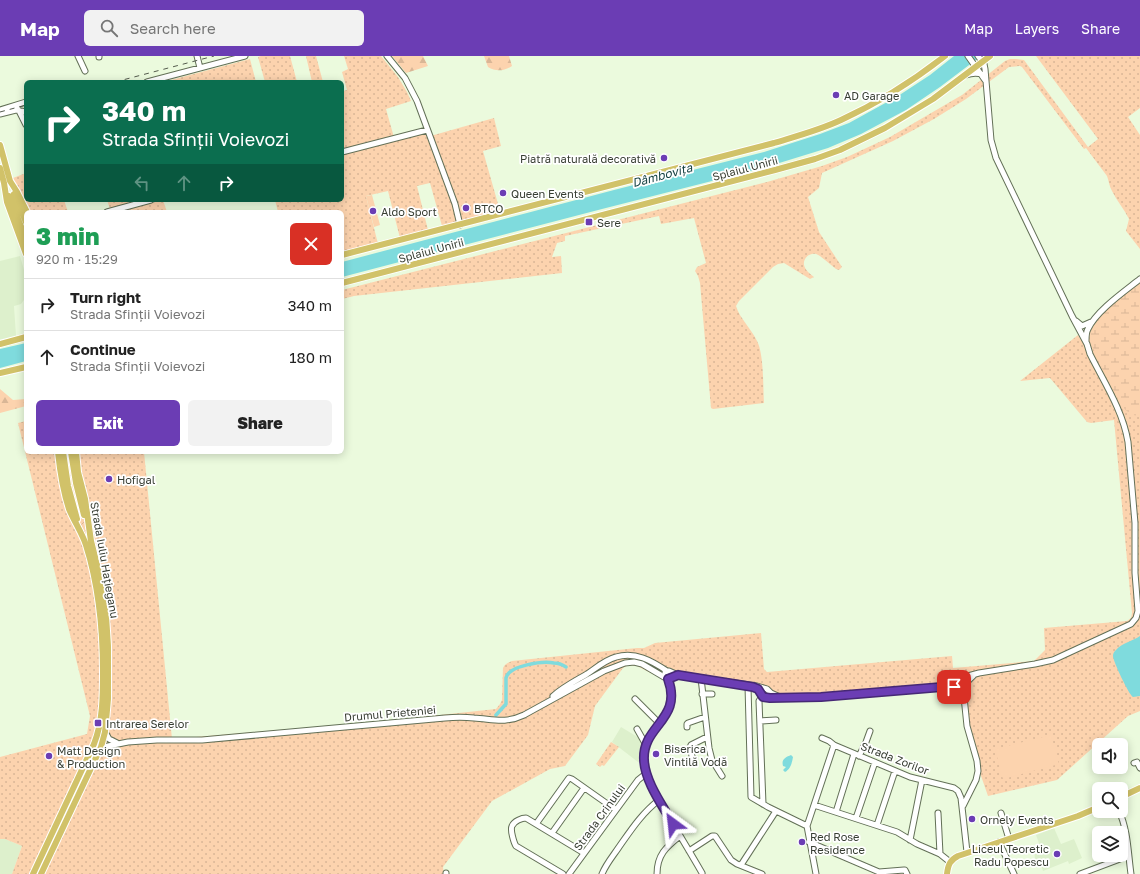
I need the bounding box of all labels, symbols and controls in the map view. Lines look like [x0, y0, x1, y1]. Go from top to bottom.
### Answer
search box [84, 10, 364, 46]
text: Map [20, 17, 60, 40]
icon: search [98, 17, 120, 39]
text: Search here [130, 19, 216, 37]
text: Map [964, 20, 993, 37]
text: Layers [1015, 20, 1059, 37]
text: Share [1081, 20, 1120, 37]
place label: AD Garage [844, 89, 899, 102]
marker: AD Garage [831, 90, 841, 100]
text: 340 m [102, 94, 186, 127]
icon: right [36, 96, 88, 148]
text: Strada Sfinții Voievozi [102, 128, 289, 150]
place label: Piatră naturală decorativă [520, 152, 656, 165]
marker: Piatră naturală decorativă [659, 153, 669, 163]
street label: Splaiul Unirii [711, 153, 779, 183]
water label: Dâmbovița [630, 159, 695, 190]
icon: left [131, 172, 153, 194]
icon: ahead [173, 172, 195, 194]
icon: right [215, 172, 237, 194]
place label: Queen Events [511, 187, 584, 200]
marker: Queen Events [498, 188, 508, 198]
place label: BTCO [474, 202, 503, 215]
marker: BTCO [461, 203, 471, 213]
place label: Aldo Sport [381, 205, 437, 218]
marker: Aldo Sport [368, 206, 378, 216]
place label: Sere [597, 216, 621, 229]
marker: Sere [584, 217, 594, 227]
text: 3 min [36, 221, 99, 250]
button: close [290, 223, 332, 265]
street label: Splaiul Unirii [397, 235, 465, 265]
text: 920 m · 15:29 [36, 251, 118, 267]
text: Turn right [70, 288, 141, 306]
icon: right [36, 294, 58, 316]
text: 340 m [288, 296, 332, 314]
text: Strada Sfinții Voievozi [70, 306, 205, 322]
text: Continue [70, 340, 136, 358]
icon: ahead [36, 346, 58, 368]
text: 180 m [289, 348, 332, 366]
text: Strada Sfinții Voievozi [70, 358, 205, 374]
button: Exit [36, 400, 180, 446]
button: Share [188, 400, 332, 446]
place label: Hofigal [117, 473, 156, 486]
marker: Hofigal [104, 474, 114, 484]
street label: Strada Iuliu Hațieganu [87, 501, 122, 619]
pin [937, 670, 971, 704]
icon: arrive [943, 676, 965, 698]
street label: Drumul Prieteniei [344, 703, 436, 723]
place label: Intrarea Serelor [106, 717, 189, 730]
marker: Intrarea Serelor [93, 718, 103, 728]
map controls [1092, 738, 1128, 862]
button: sound [1092, 738, 1128, 774]
street label: Strada Zorilor [859, 739, 932, 777]
place label: Biserica Vintilă Vodă [664, 742, 727, 768]
place label: Matt Design & Production [57, 744, 125, 770]
marker: Biserica Vintilă Vodă [651, 749, 661, 759]
marker: Matt Design & Production [44, 751, 54, 761]
street label: Strada Crinului [571, 781, 627, 853]
button: search [1092, 782, 1128, 818]
position arrow [652, 803, 694, 845]
place label: Ornely Events [980, 813, 1054, 826]
marker: Ornely Events [967, 814, 977, 824]
button: layers [1092, 826, 1128, 862]
place label: Red Rose Residence [810, 830, 865, 856]
marker: Red Rose Residence [797, 837, 807, 847]
place label: Liceul Teoretic Radu Popescu [972, 842, 1049, 868]
marker: Liceul Teoretic Radu Popescu [1052, 849, 1062, 859]

